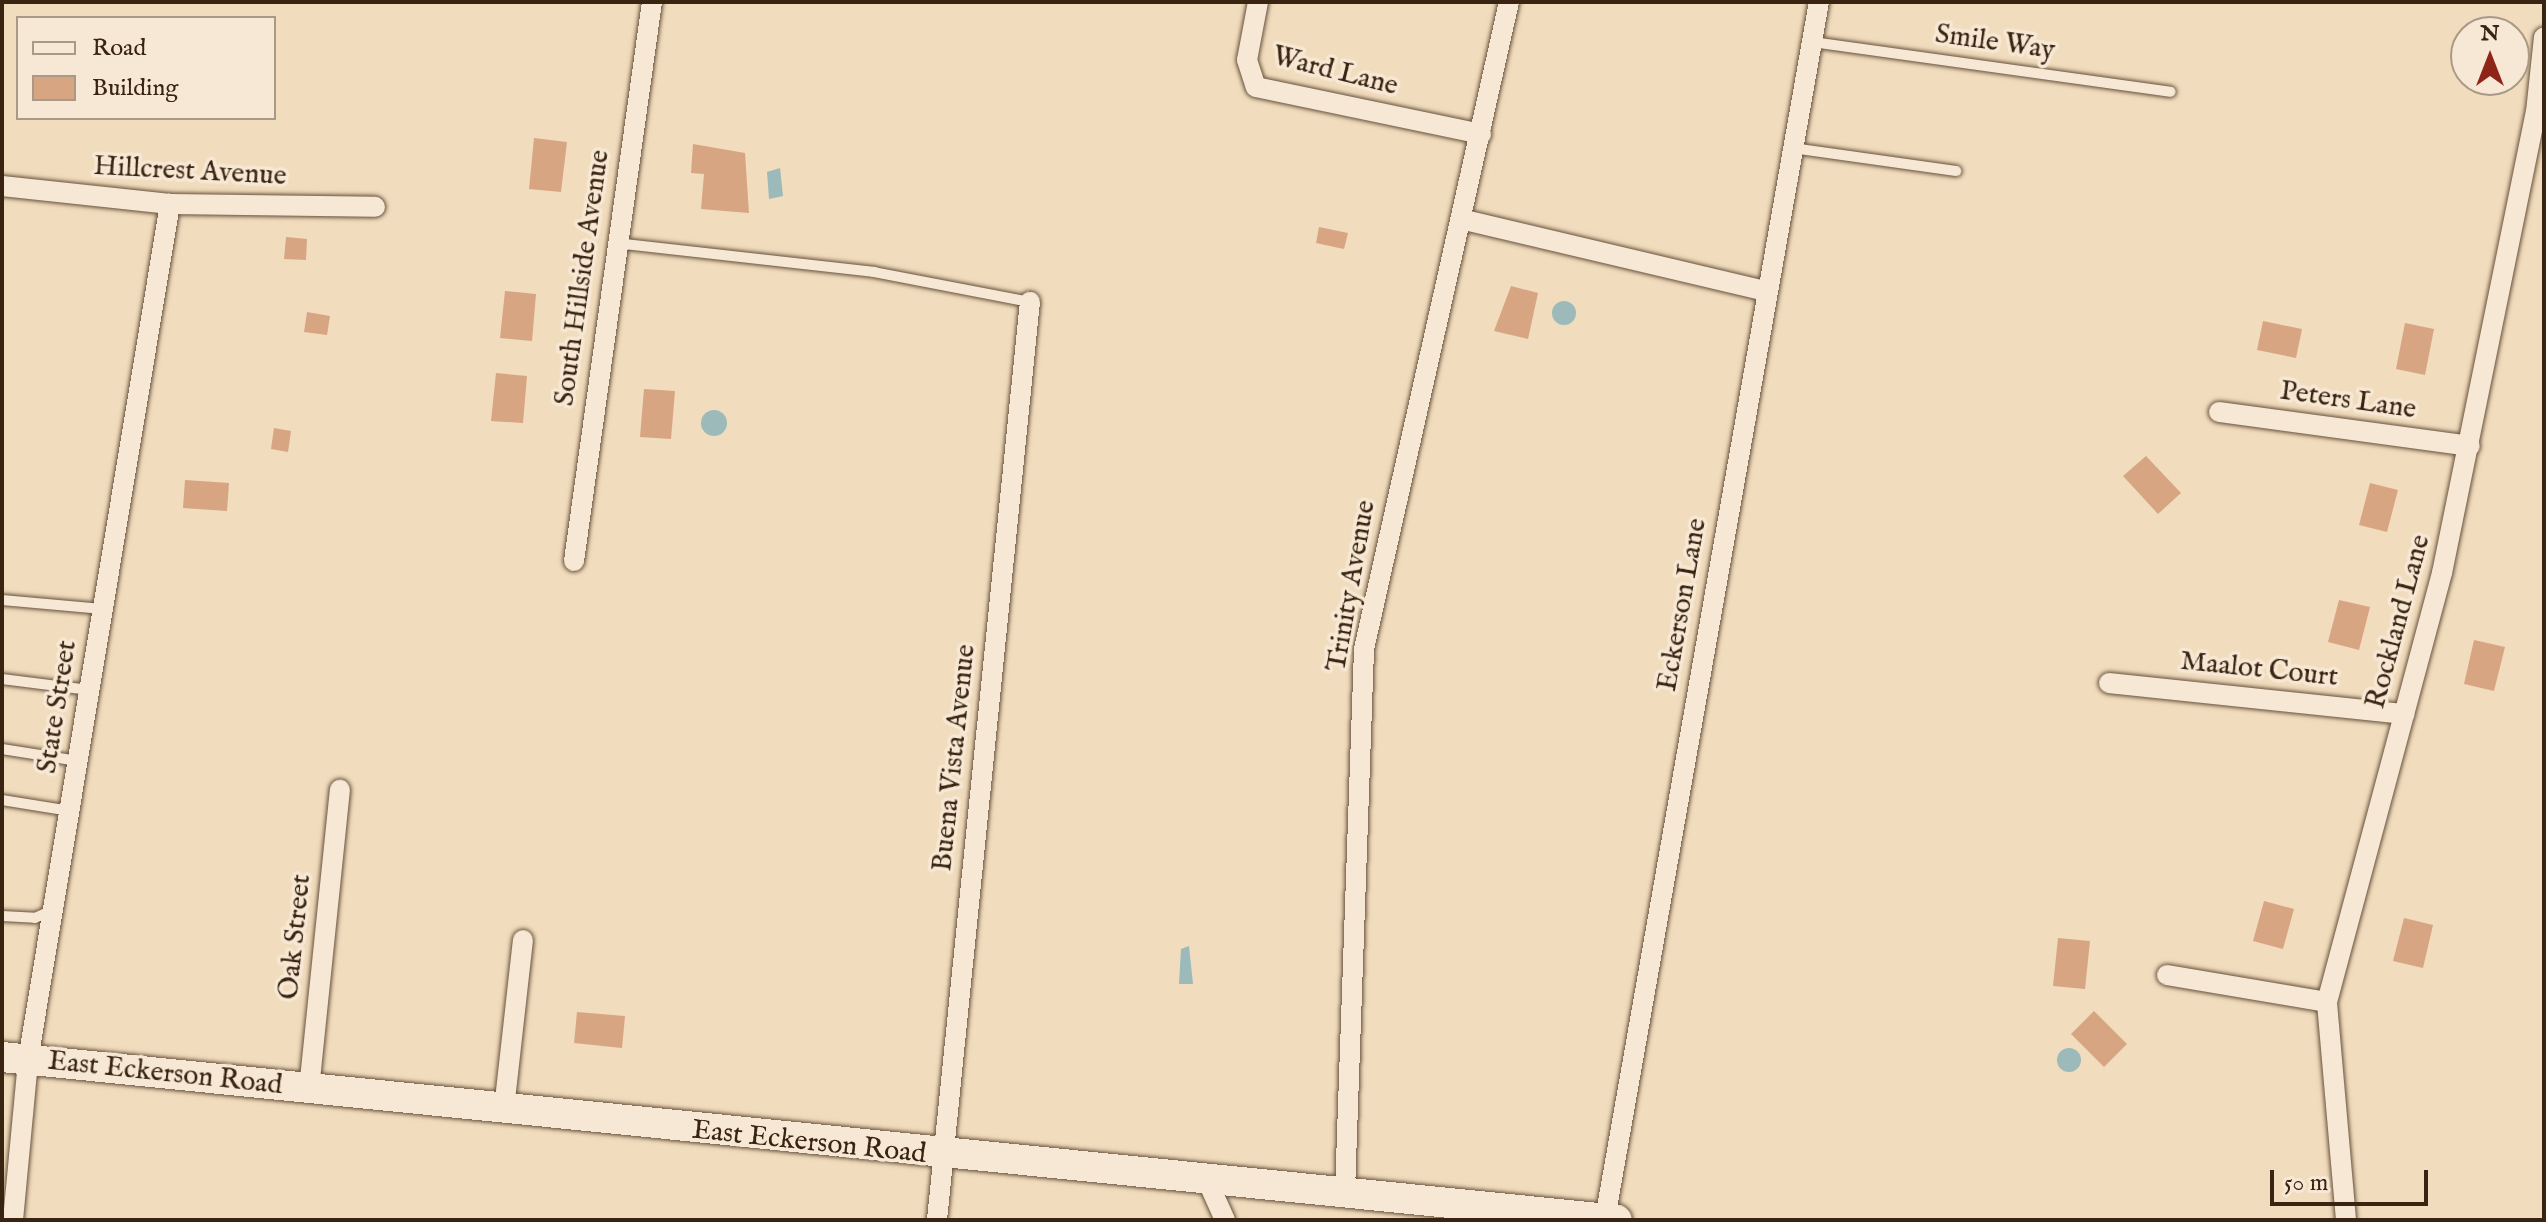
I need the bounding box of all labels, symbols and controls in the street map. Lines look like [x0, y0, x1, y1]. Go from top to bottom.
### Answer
legend [16, 16, 276, 120]
north arrow [2450, 16, 2530, 96]
street label: Smile Way [1933, 18, 2057, 68]
text: N [2480, 20, 2500, 48]
text: Road [92, 33, 146, 64]
street label: Ward Lane [1269, 40, 1401, 104]
text: Building [92, 73, 178, 104]
street label: South Hillside Avenue [548, 148, 618, 408]
street label: Hillcrest Avenue [93, 150, 287, 194]
street label: Peters Lane [2278, 375, 2418, 427]
street label: Trinity Avenue [1320, 498, 1384, 674]
street label: Eckerson Lane [1651, 516, 1715, 694]
street label: Rockland Lane [2360, 531, 2438, 713]
street label: State Street [31, 638, 85, 776]
street label: Buena Vista Avenue [926, 643, 984, 873]
street label: Maalot Court [2179, 645, 2339, 695]
street label: Oak Street [273, 873, 319, 1001]
street label: East Eckerson Road [46, 1045, 284, 1103]
street label: East Eckerson Road [690, 1114, 928, 1172]
scale bar [2274, 1154, 2432, 1204]
text: 50 m [2284, 1168, 2328, 1199]

